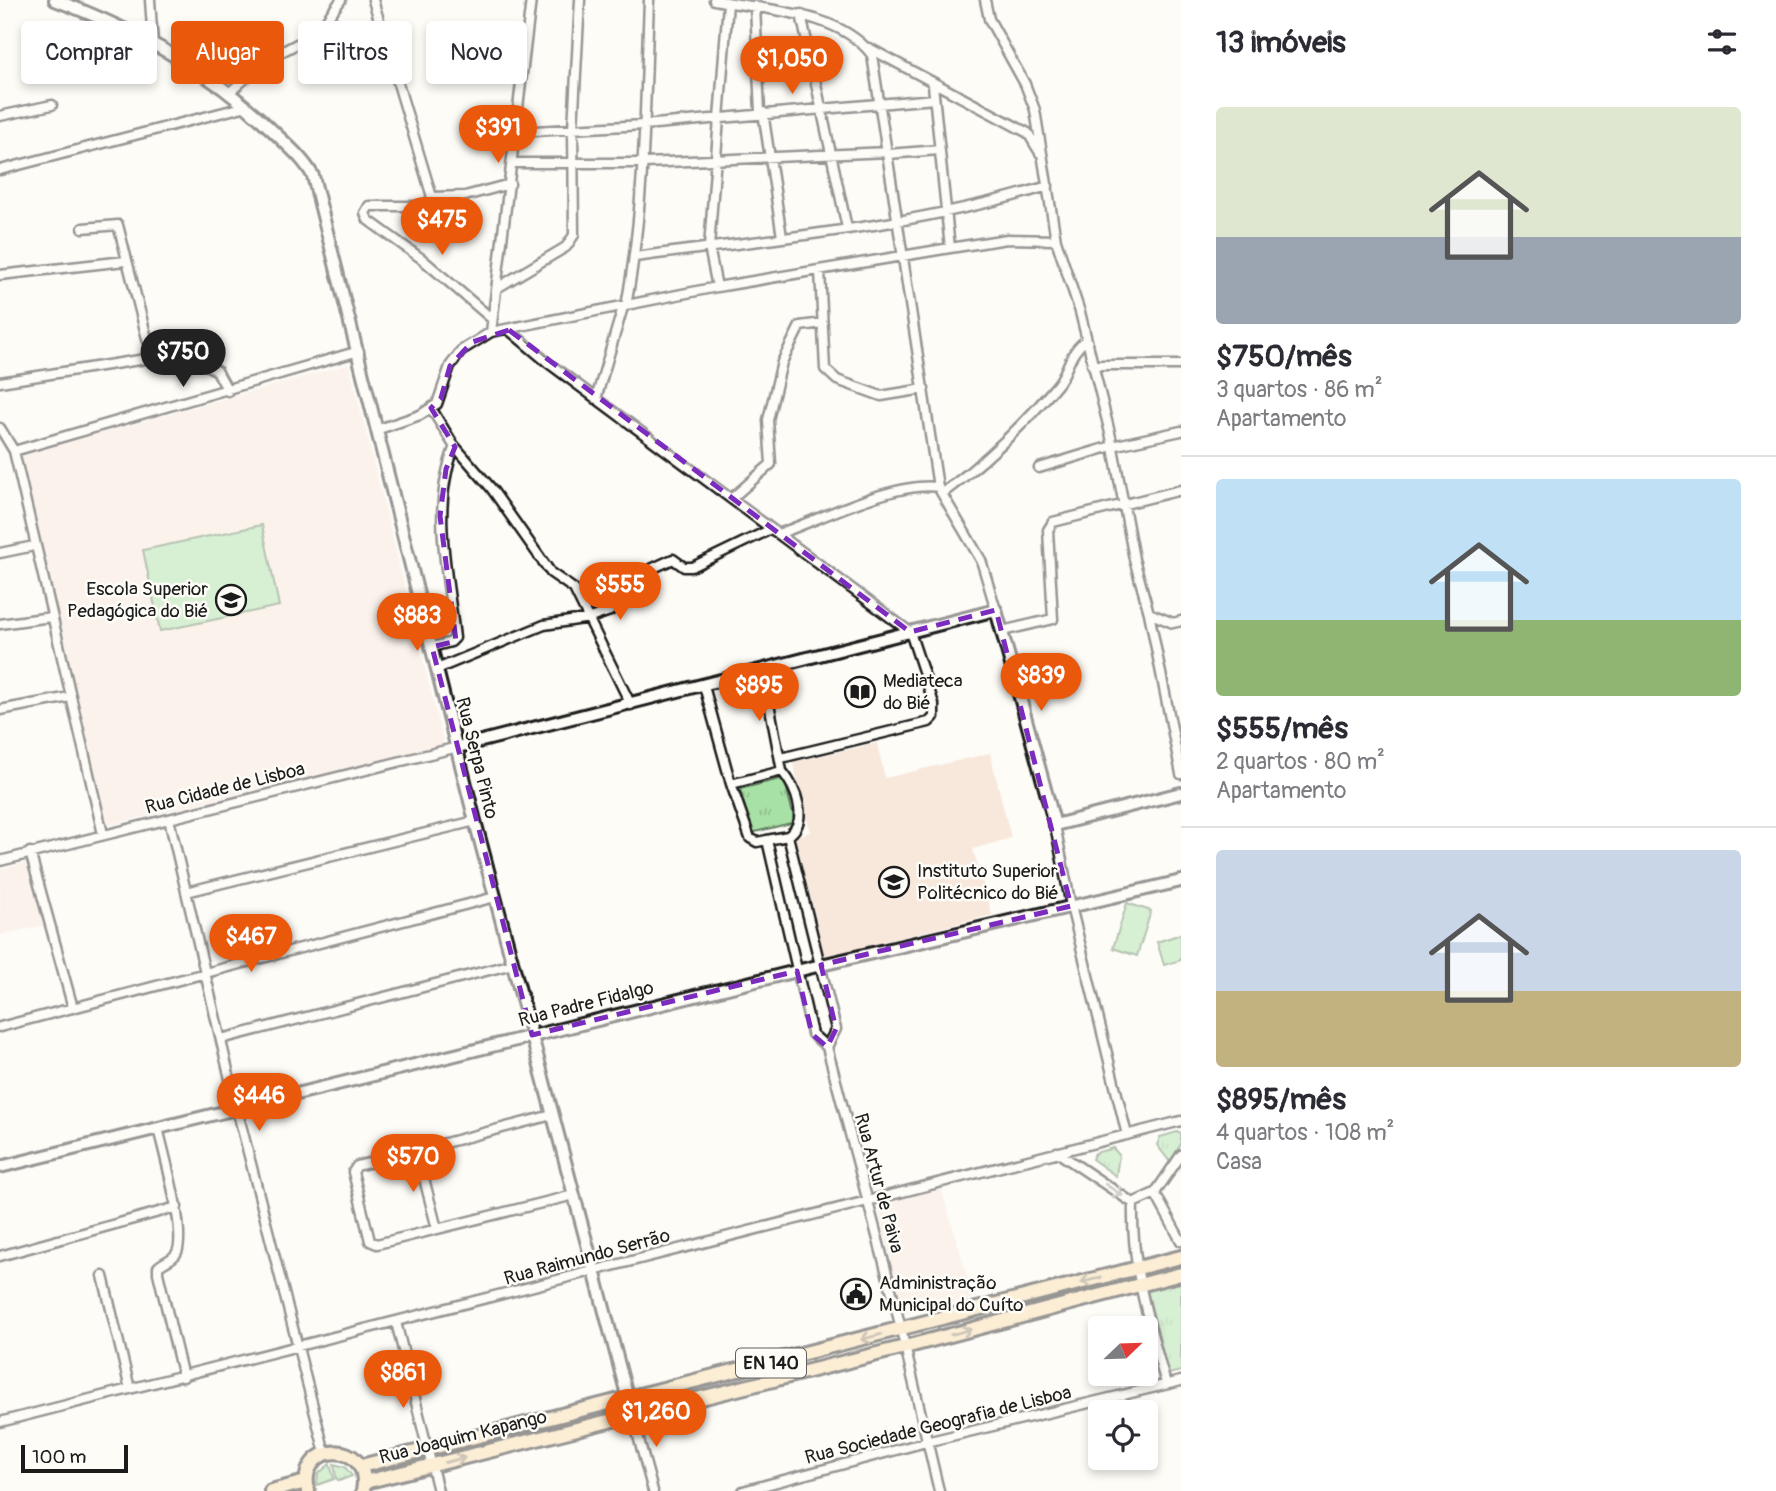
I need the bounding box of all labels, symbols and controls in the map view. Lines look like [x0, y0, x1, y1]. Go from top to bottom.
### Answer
chip: Comprar [21, 21, 157, 84]
chip: Alugar [171, 21, 284, 84]
chip: Filtros [298, 21, 412, 84]
chip: Novo [426, 21, 527, 84]
icon: filters [1703, 23, 1741, 61]
text: 13 imóveis [1216, 24, 1346, 61]
pin: $1,050 [735, 36, 849, 96]
text: $1,050 [756, 44, 828, 73]
pin: $391 [457, 106, 539, 165]
text: $391 [475, 113, 521, 142]
icon: home [1416, 152, 1542, 278]
pin: $475 [401, 198, 483, 257]
text: $475 [417, 205, 467, 234]
pin: $750 [142, 330, 224, 389]
text: $750 [157, 337, 209, 366]
text: $750/mês [1216, 338, 1352, 375]
text: 3 quartos · 86 m² [1216, 375, 1383, 404]
text: Apartamento [1216, 404, 1346, 433]
icon: home [1416, 524, 1542, 650]
pin: $555 [579, 562, 661, 622]
text: $555 [595, 570, 645, 599]
place label: Escola Superior Pedagógica do Bié [67, 577, 208, 623]
school or university icon: Escola Superior Pedagógica do Bié [214, 583, 248, 617]
pin: $883 [376, 594, 458, 653]
text: $883 [393, 601, 441, 630]
pin: $839 [1000, 654, 1082, 713]
text: $839 [1017, 661, 1065, 690]
pin: $895 [718, 664, 800, 723]
place label: Mediateca do Bié [883, 669, 963, 715]
text: $895 [735, 671, 783, 700]
library icon: Mediateca do Bié [843, 675, 877, 709]
street label: Rua Serpa Pinto [450, 695, 504, 821]
text: $555/mês [1216, 710, 1348, 747]
text: 2 quartos · 80 m² [1216, 747, 1385, 776]
street label: Rua Cidade de Lisboa [143, 757, 307, 819]
text: Apartamento [1216, 776, 1346, 805]
place label: Instituto Superior Politécnico do Bié [917, 859, 1059, 905]
school or university icon: Instituto Superior Politécnico do Bié [877, 865, 911, 899]
icon: home [1416, 895, 1542, 1021]
pin: $467 [210, 914, 292, 974]
text: $467 [225, 922, 277, 951]
street label: Rua Padre Fidalgo [516, 976, 656, 1032]
pin: $446 [218, 1074, 300, 1133]
text: $446 [233, 1081, 285, 1110]
text: $895/mês [1216, 1081, 1346, 1118]
street label: Rua Artur de Paiva [849, 1111, 909, 1256]
text: 4 quartos · 108 m² [1216, 1118, 1394, 1147]
pin: $570 [372, 1134, 454, 1194]
text: $570 [387, 1142, 439, 1171]
text: Casa [1216, 1147, 1262, 1176]
one-way arrow [1104, 1183, 1123, 1197]
street label: Rua Raimundo Serrão [501, 1223, 673, 1291]
place label: Administração Municipal do Cuíto [879, 1271, 1024, 1317]
one-way arrow [1080, 1274, 1103, 1287]
public building icon: Administração Municipal do Cuíto [839, 1277, 873, 1311]
north arrow [1088, 1316, 1158, 1386]
map controls [1088, 1316, 1158, 1470]
one-way arrow [949, 1325, 971, 1338]
one-way arrow [860, 1331, 883, 1344]
road number: EN 140 [736, 1348, 806, 1378]
pin: $861 [362, 1350, 444, 1410]
text: $861 [380, 1358, 426, 1387]
street label: Rua Sociedade Geografia de Lisboa [802, 1380, 1074, 1470]
pin: $1,260 [599, 1390, 713, 1449]
text: $1,260 [621, 1397, 691, 1426]
button: locate [1088, 1400, 1158, 1470]
street label: Rua Joaquim Kapango [377, 1405, 549, 1469]
scale bar [21, 1442, 128, 1474]
text: 100 m [32, 1445, 86, 1469]
one-way arrow [443, 1452, 466, 1466]

